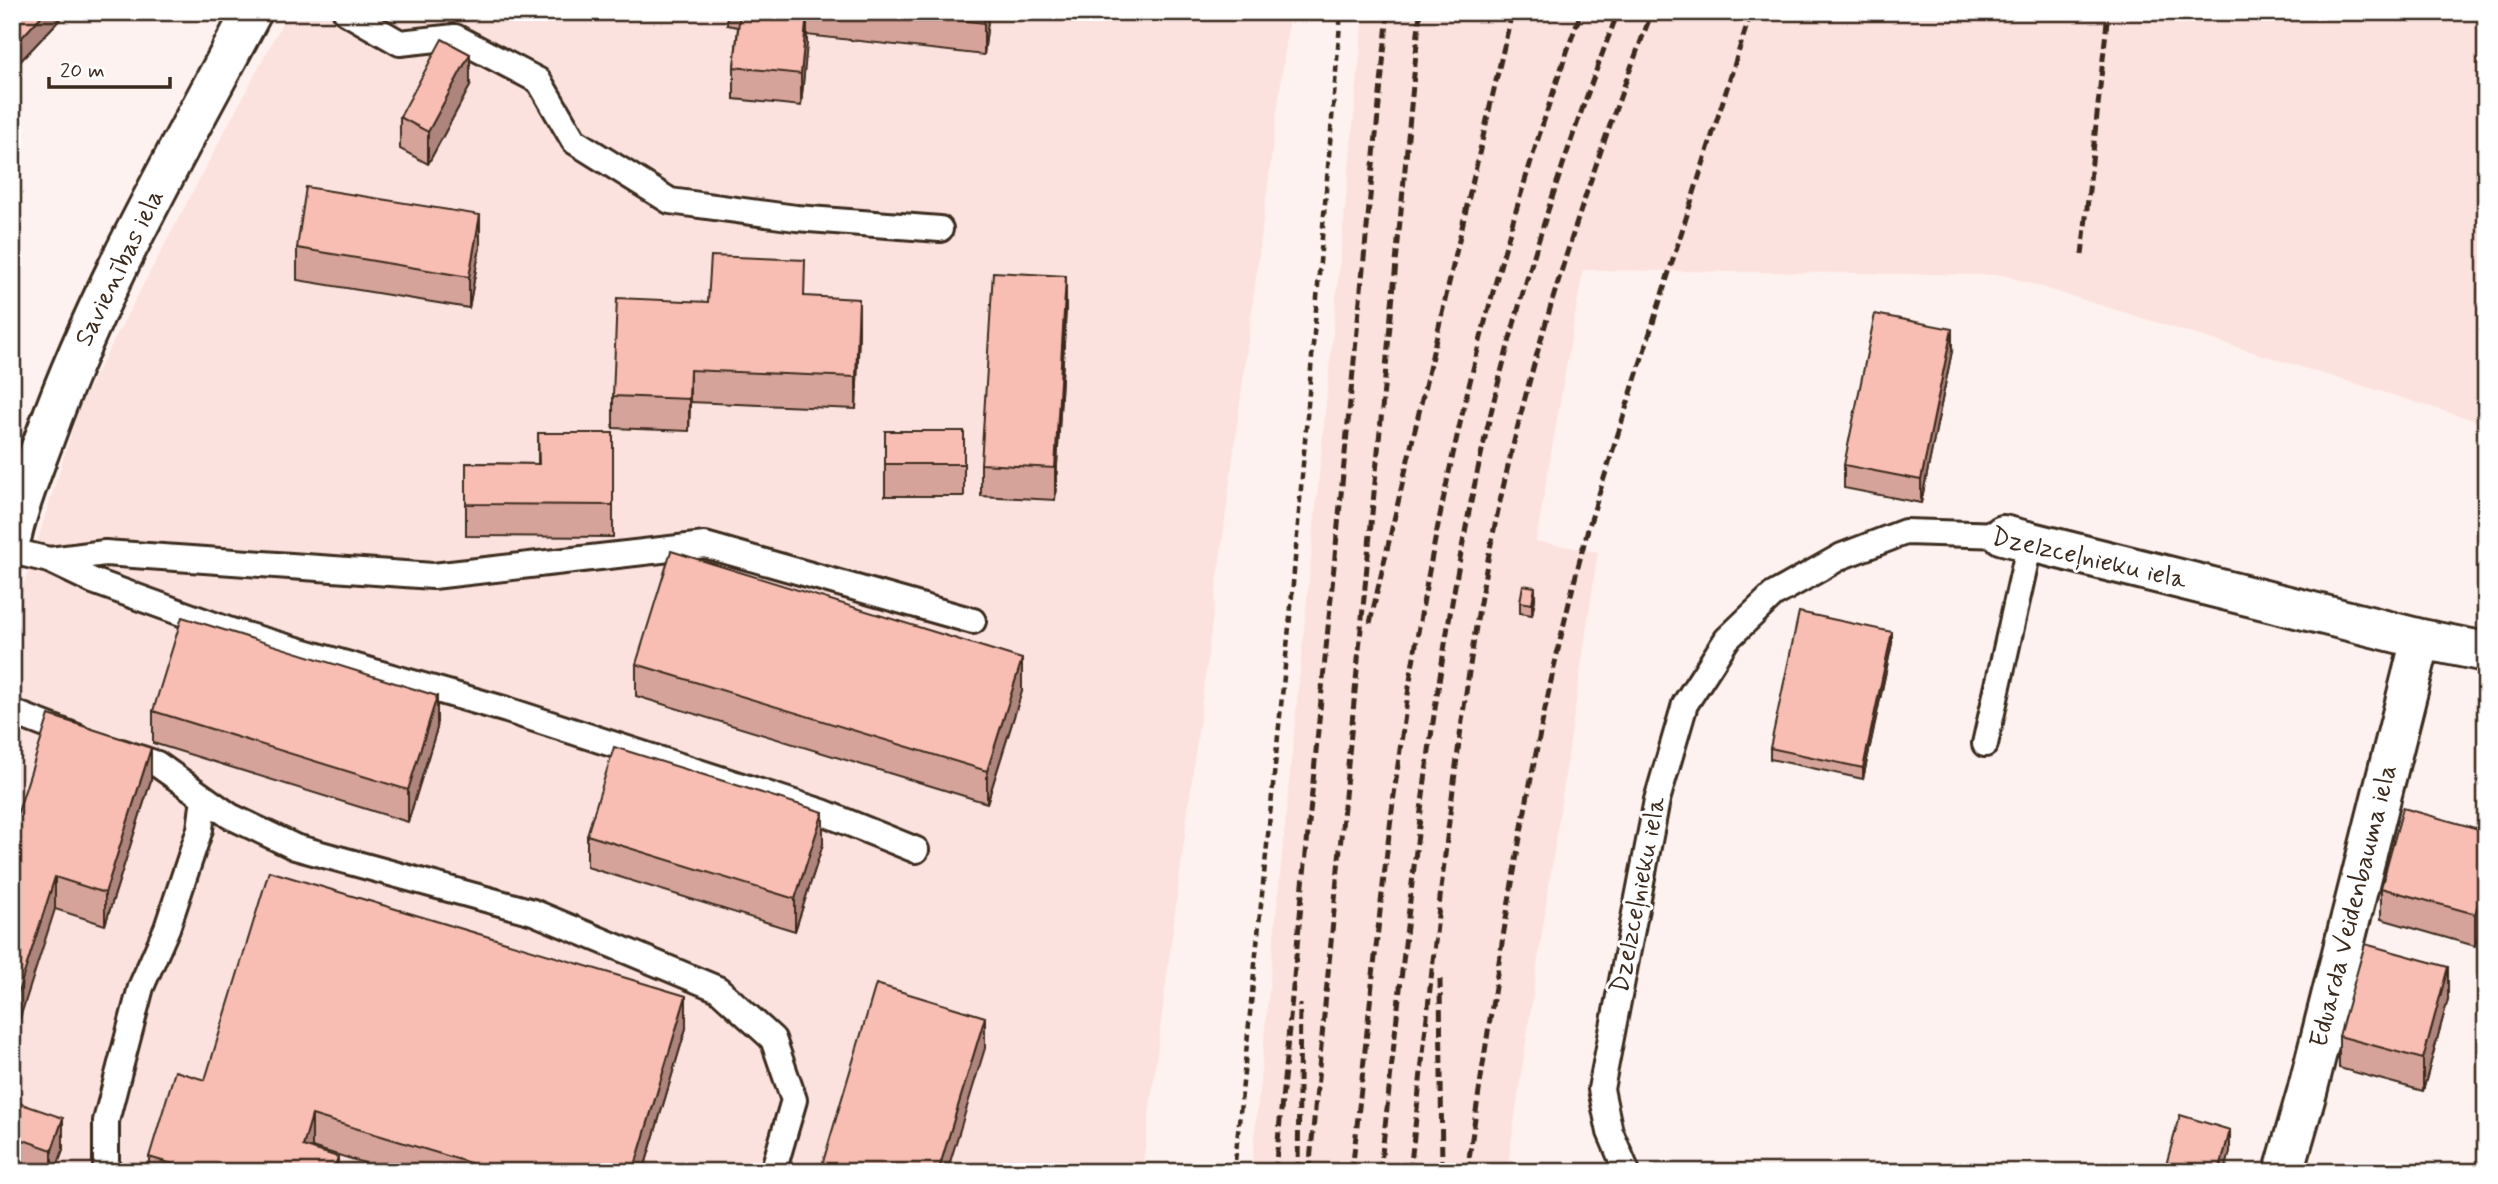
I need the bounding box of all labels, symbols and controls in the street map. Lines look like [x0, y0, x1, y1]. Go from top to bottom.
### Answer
scale bar [49, 46, 170, 90]
text: 20 m [60, 57, 105, 85]
street label: Savienības iela [67, 184, 173, 352]
street label: Dzelzceļnieku iela [1988, 520, 2190, 598]
street label: Eduarda Veidenbauma iela [2302, 761, 2406, 1051]
street label: Dzelzceļnieku iela [1603, 794, 1675, 996]

